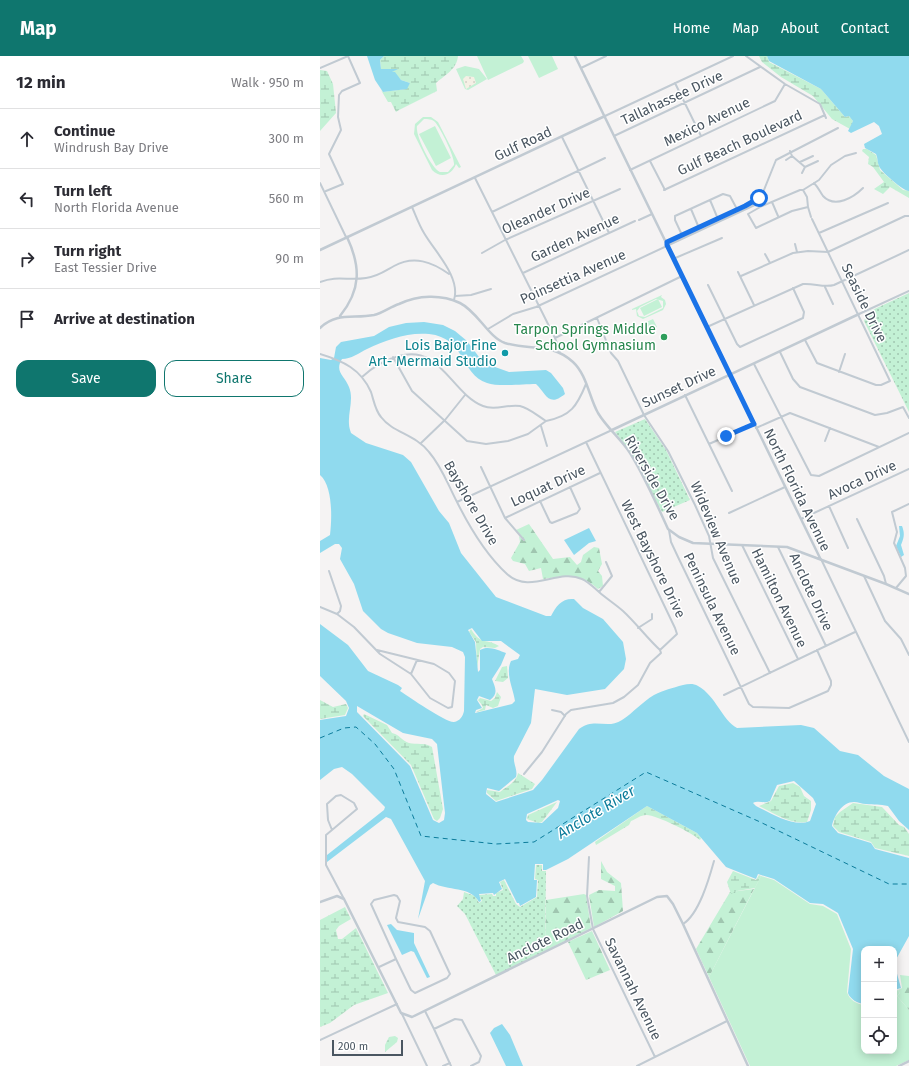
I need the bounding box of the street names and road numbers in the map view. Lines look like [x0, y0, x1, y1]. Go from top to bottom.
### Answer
street label: Tallahassee Drive [618, 67, 726, 129]
street label: Mexico Avenue [661, 94, 753, 150]
street label: Gulf Beach Boulevard [675, 107, 805, 179]
street label: Gulf Road [491, 123, 555, 165]
street label: Oleander Drive [499, 184, 593, 238]
street label: Garden Avenue [528, 210, 622, 266]
street label: Poinsettia Avenue [517, 246, 629, 308]
street label: Seaside Drive [838, 261, 890, 345]
street label: Sunset Drive [639, 362, 719, 412]
street label: North Florida Avenue [760, 426, 834, 554]
street label: Riverside Drive [621, 433, 683, 523]
street label: Avoca Drive [825, 457, 899, 503]
street label: Bayshore Drive [440, 458, 502, 548]
street label: Loquat Drive [508, 461, 588, 511]
street label: Wideview Avenue [687, 479, 745, 587]
street label: West Bayshore Drive [617, 497, 689, 621]
street label: Hamilton Avenue [748, 545, 810, 651]
street label: Peninsula Avenue [680, 550, 744, 658]
street label: Anclote Drive [786, 550, 836, 634]
street label: Anclote Road [504, 915, 586, 967]
street label: Savannah Avenue [601, 935, 665, 1043]

